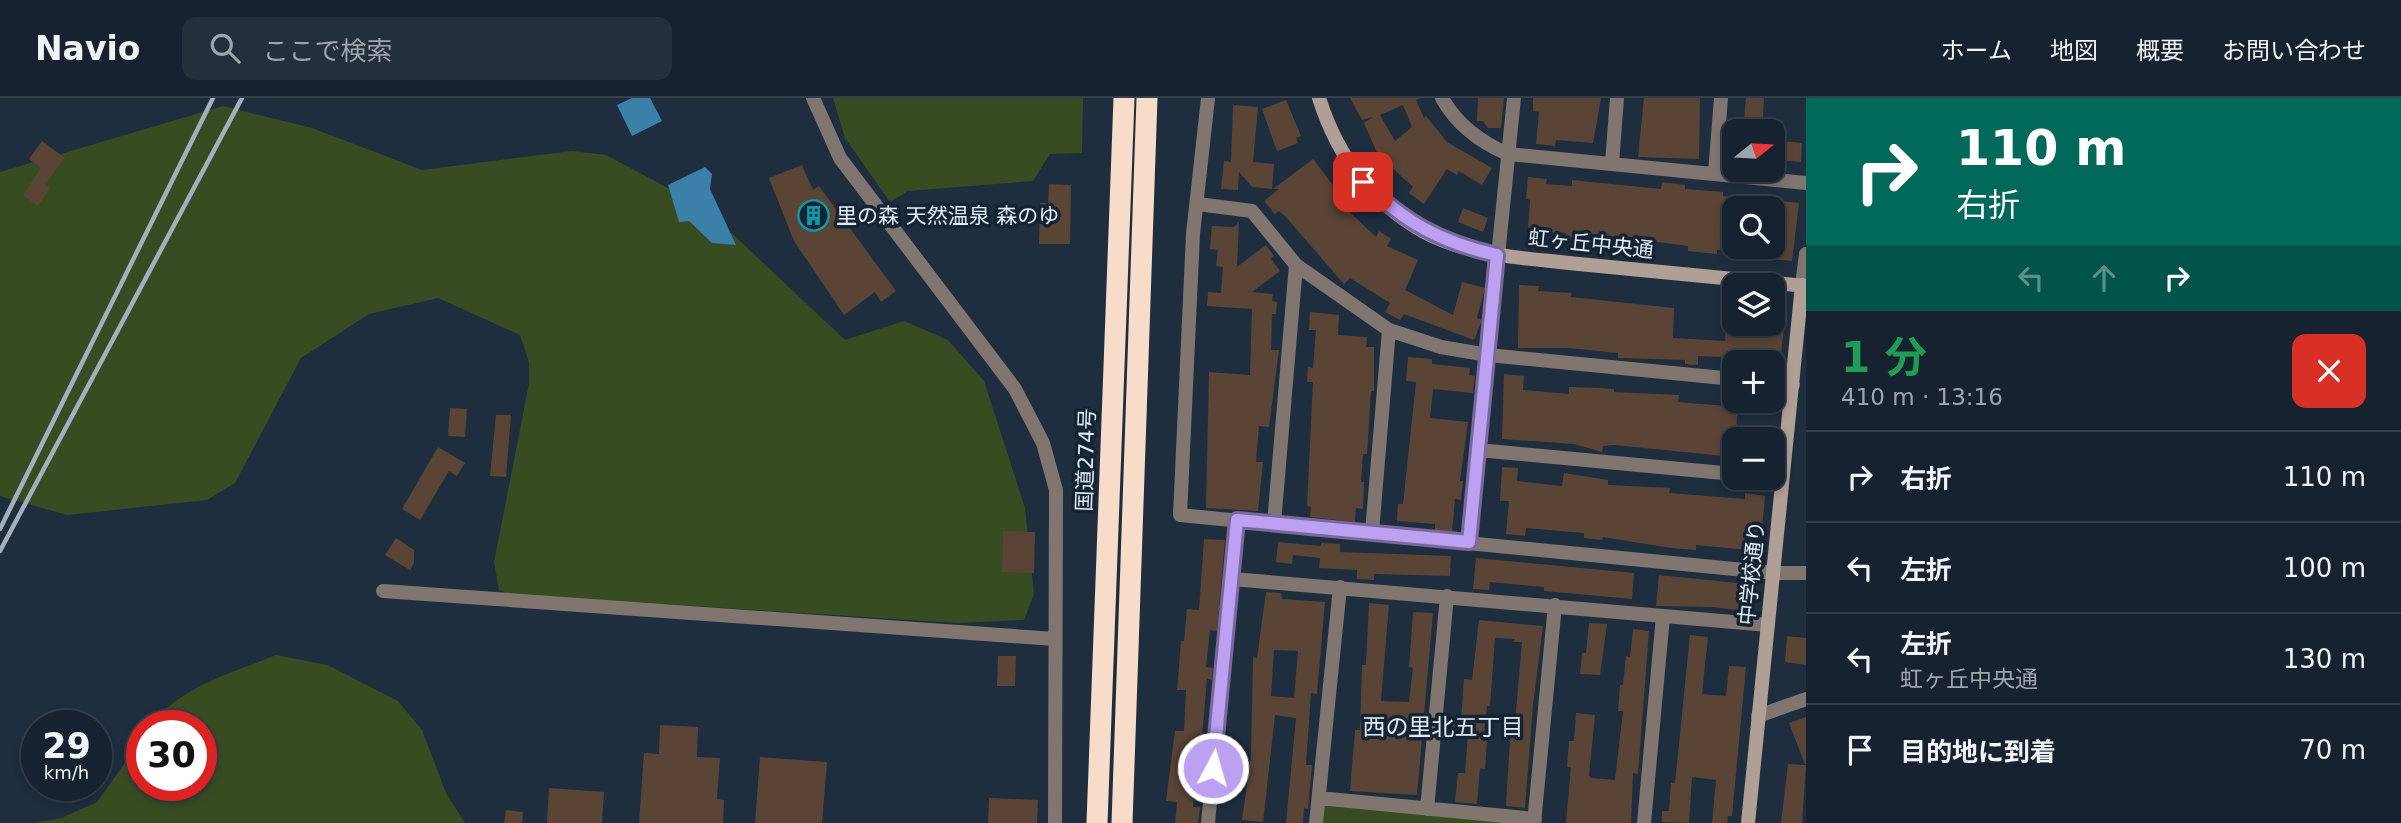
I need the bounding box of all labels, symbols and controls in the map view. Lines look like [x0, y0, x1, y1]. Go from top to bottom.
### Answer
search box [182, 17, 672, 80]
text: Navio [35, 29, 140, 68]
icon: search [206, 29, 244, 67]
text: ここで検索 [262, 36, 392, 66]
text: ホーム [1941, 37, 2012, 65]
text: 地図 [2050, 37, 2098, 65]
text: 概要 [2136, 37, 2184, 65]
text: お問い合わせ [2222, 37, 2366, 65]
north arrow [1722, 119, 1785, 182]
map controls [1722, 119, 1785, 490]
text: 110 m [1956, 120, 2126, 177]
icon: right [1841, 126, 1932, 217]
pin [1333, 152, 1393, 212]
icon: arrive [1344, 163, 1382, 201]
text: 右折 [1956, 186, 2020, 224]
button: search [1722, 196, 1785, 259]
building icon: 里の森 天然温泉 森のゆ [796, 199, 830, 233]
place label: 里の森 天然温泉 森のゆ [836, 204, 1059, 228]
street label: 虹ヶ丘中央通 [1527, 225, 1655, 263]
icon: left [2012, 259, 2050, 297]
icon: ahead [2085, 259, 2123, 297]
icon: right [2158, 259, 2196, 297]
button: layers [1722, 273, 1785, 336]
text: 1 分 [1841, 333, 1927, 382]
button: close [2292, 334, 2366, 408]
button: + [1722, 350, 1785, 413]
text: 410 m · 13:16 [1841, 384, 2003, 410]
street label: 国道274号 [1072, 408, 1100, 512]
button: − [1722, 427, 1785, 490]
icon: right [1841, 458, 1879, 496]
text: 110 m [2283, 462, 2366, 492]
text: 右折 [1900, 464, 1952, 494]
street label: 中学校通り [1735, 520, 1769, 626]
icon: left [1841, 549, 1879, 587]
text: 100 m [2283, 553, 2366, 583]
text: 左折 [1900, 555, 1952, 585]
text: 左折 [1900, 629, 1952, 659]
icon: left [1841, 640, 1879, 678]
text: 130 m [2283, 644, 2366, 674]
text: 虹ヶ丘中央通 [1900, 666, 2038, 692]
speed limit sign: 30 [126, 710, 217, 801]
district label: 西の里北五丁目 [1363, 714, 1524, 740]
text: 29 [42, 726, 91, 766]
position arrow [1176, 731, 1250, 805]
icon: arrive [1841, 731, 1879, 769]
text: 70 m [2299, 735, 2366, 765]
text: 目的地に到着 [1900, 737, 2056, 767]
text: km/h [44, 762, 89, 783]

